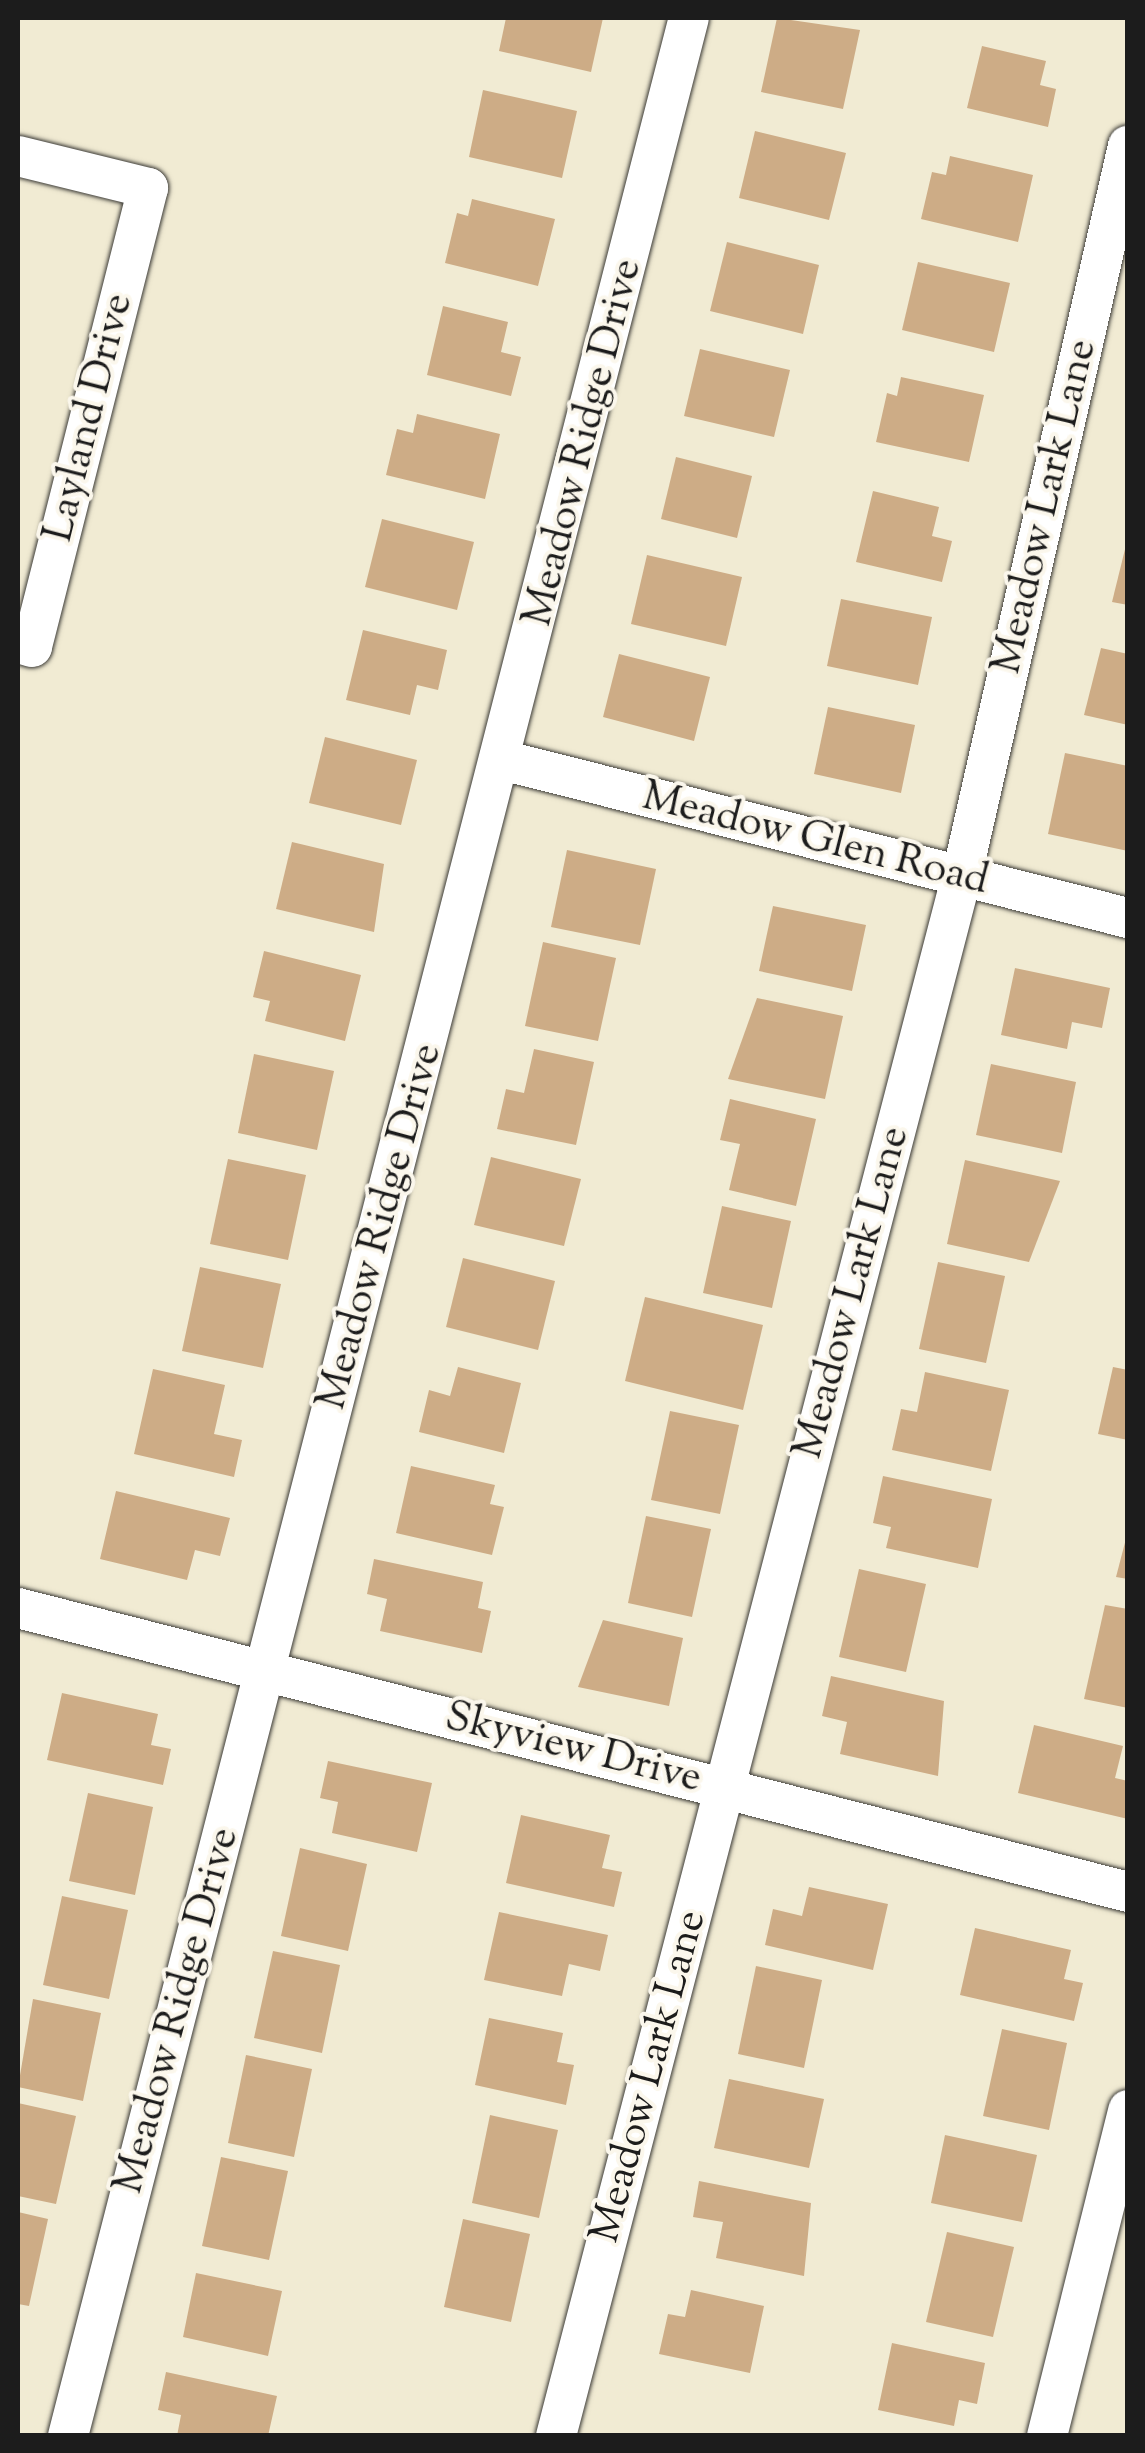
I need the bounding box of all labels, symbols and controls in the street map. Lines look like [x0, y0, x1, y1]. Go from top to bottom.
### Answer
street label: Meadow Ridge Drive [514, 254, 654, 632]
street label: Layland Drive [35, 289, 145, 547]
street label: Meadow Lark Lane [983, 335, 1109, 679]
street label: Meadow Glen Road [637, 773, 993, 907]
street label: Meadow Ridge Drive [308, 1039, 454, 1415]
street label: Meadow Lark Lane [784, 1121, 922, 1465]
street label: Skyview Drive [440, 1693, 706, 1805]
street label: Meadow Ridge Drive [105, 1823, 251, 2199]
street label: Meadow Lark Lane [581, 1905, 719, 2249]

